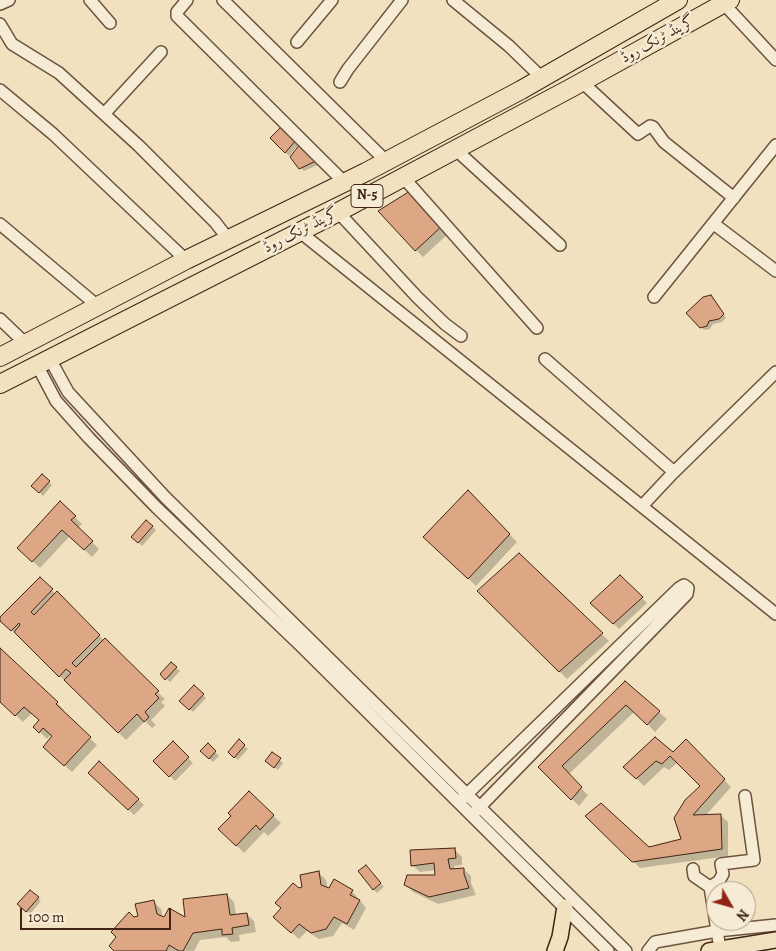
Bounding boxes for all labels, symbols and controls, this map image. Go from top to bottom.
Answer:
street label: گرینڈ ٹرنک روڈ [618,12,698,68]
road number: N-5 [351,185,383,208]
street label: گرینڈ ٹرنک روڈ [261,204,341,258]
north arrow [706,881,756,931]
scale bar [22,898,174,930]
text: N [732,905,753,925]
text: 100 m [28,907,65,927]

